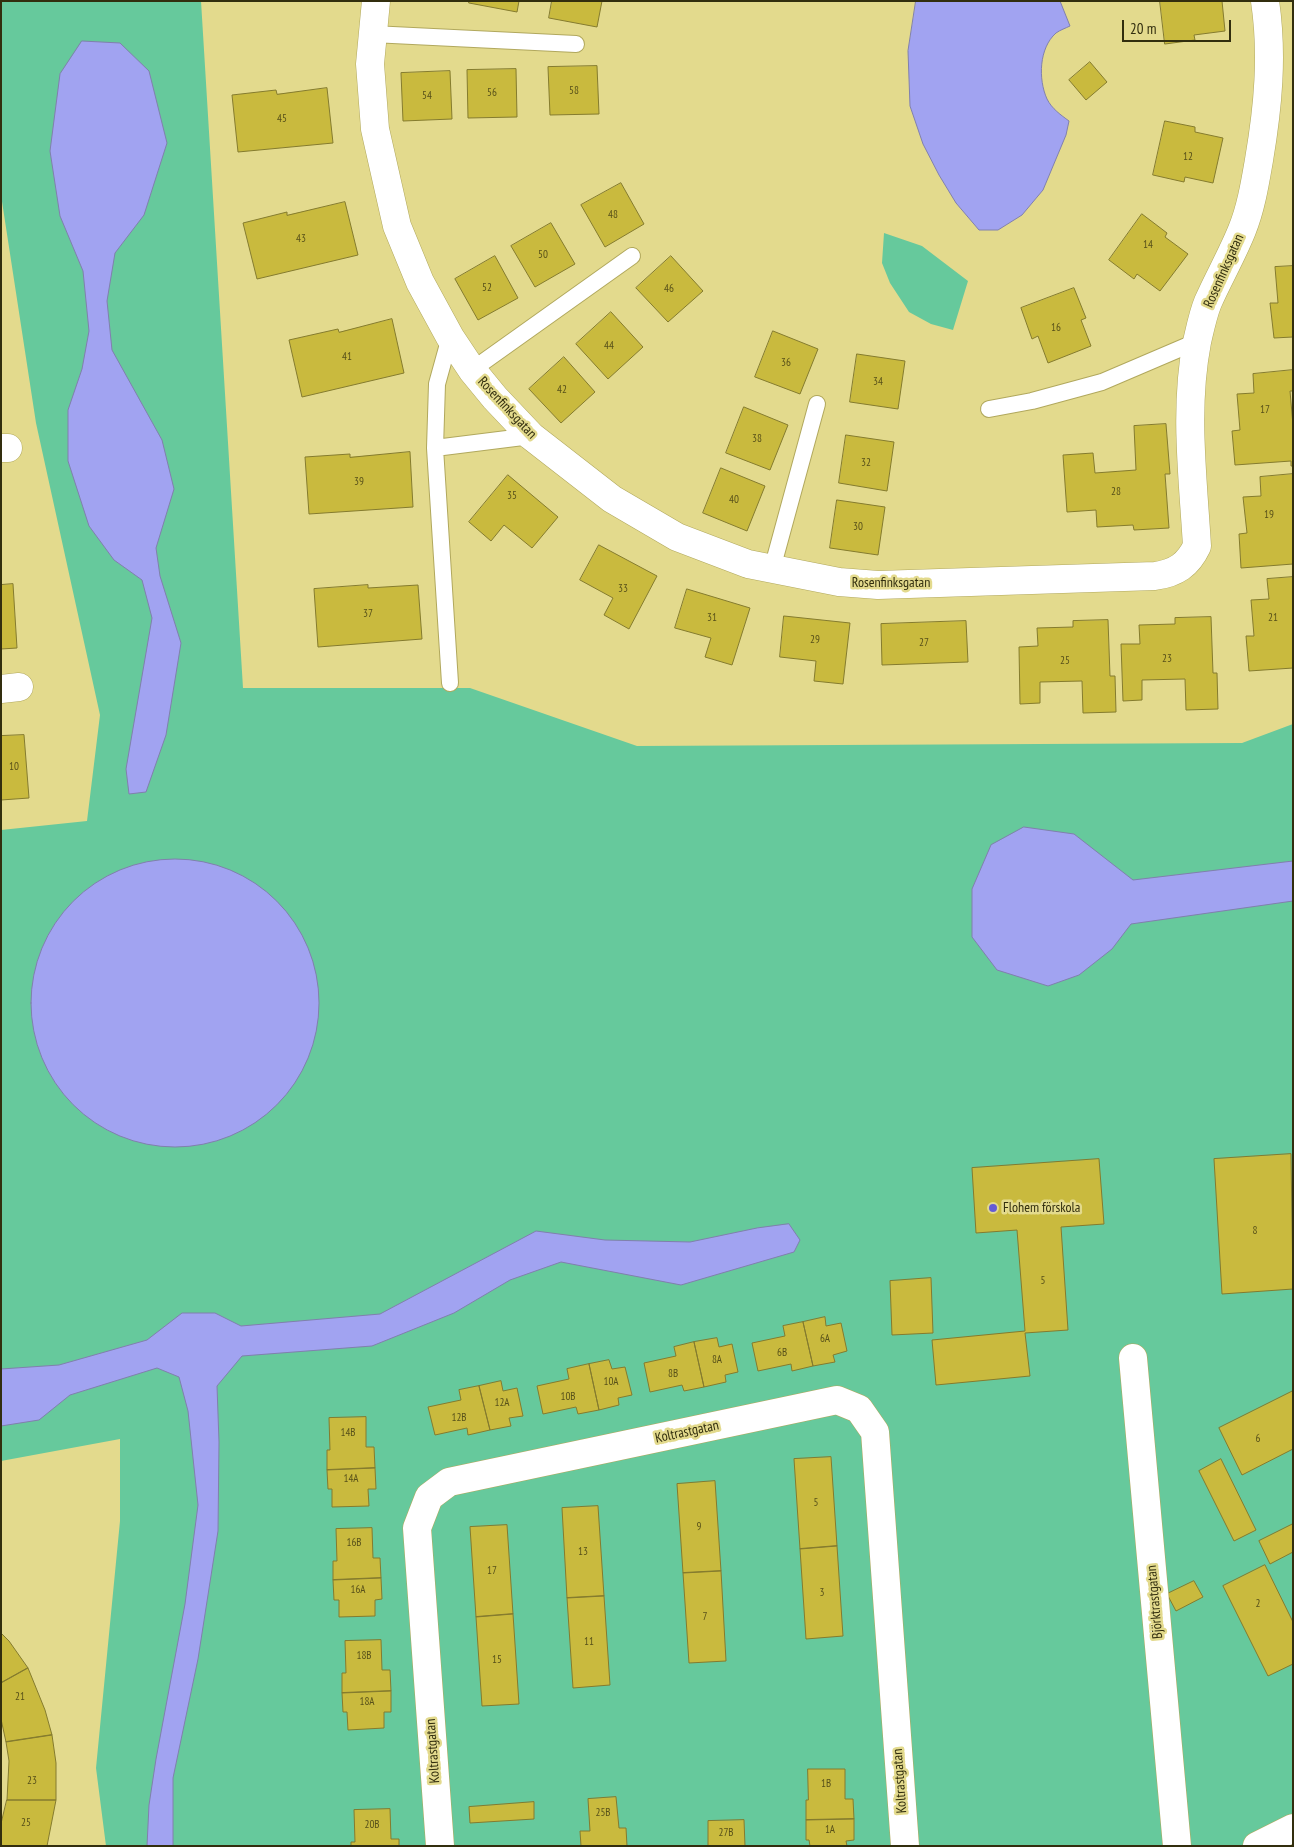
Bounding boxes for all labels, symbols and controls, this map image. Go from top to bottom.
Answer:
scale bar [1124,10,1233,42]
text: 20 m [1130,19,1156,38]
house number: 58 [569,84,579,98]
house number: 56 [487,86,497,100]
house number: 54 [422,89,432,103]
house number: 45 [277,112,287,126]
house number: 12 [1183,150,1193,164]
house number: 48 [608,208,618,222]
house number: 43 [296,232,306,246]
street label: Rosenfinksgatan [1200,232,1248,310]
house number: 14 [1143,238,1153,252]
house number: 50 [538,248,548,262]
house number: 52 [482,281,492,295]
house number: 46 [664,282,674,296]
house number: 16 [1051,321,1061,335]
house number: 44 [604,339,614,353]
house number: 41 [342,350,352,364]
house number: 36 [781,356,791,370]
street label: Rosenfinksgatan [474,374,540,442]
house number: 34 [873,375,883,389]
house number: 42 [557,383,567,397]
house number: 17 [1260,403,1270,417]
house number: 38 [752,432,762,446]
house number: 32 [861,456,871,470]
house number: 39 [354,475,364,489]
house number: 28 [1111,485,1121,499]
house number: 35 [507,489,517,503]
house number: 40 [729,493,739,507]
house number: 19 [1264,508,1274,522]
house number: 30 [853,520,863,534]
street label: Rosenfinksgatan [852,575,930,591]
house number: 33 [618,582,628,596]
house number: 37 [363,607,373,621]
house number: 31 [707,611,717,625]
house number: 21 [1268,611,1278,625]
house number: 29 [810,633,820,647]
house number: 27 [919,636,929,650]
house number: 23 [1162,652,1172,666]
house number: 25 [1060,654,1070,668]
house number: 10 [9,760,19,774]
place label: Flohem förskola [1003,1200,1080,1216]
marker: Flohem förskola [987,1202,999,1214]
house number: 8 [1253,1224,1257,1238]
house number: 5 [1041,1274,1045,1288]
house number: 6A [820,1332,830,1346]
house number: 6B [777,1346,787,1360]
house number: 8A [712,1353,722,1367]
house number: 8B [668,1367,678,1381]
house number: 10A [603,1375,619,1389]
house number: 10B [560,1390,576,1404]
house number: 12A [494,1396,510,1410]
house number: 12B [451,1411,467,1425]
street label: Koltrastgatan [654,1417,720,1447]
house number: 14B [340,1426,356,1440]
house number: 6 [1256,1432,1260,1446]
house number: 14A [343,1472,359,1486]
house number: 5 [814,1496,818,1510]
house number: 9 [697,1520,701,1534]
house number: 16B [346,1536,362,1550]
house number: 13 [578,1545,588,1559]
house number: 17 [487,1564,497,1578]
street label: Björktrastgatan [1143,1564,1167,1640]
house number: 16A [350,1583,366,1597]
house number: 3 [820,1586,824,1600]
house number: 2 [1256,1597,1260,1611]
house number: 7 [703,1610,707,1624]
house number: 11 [584,1635,594,1649]
house number: 18B [356,1649,372,1663]
house number: 15 [492,1653,502,1667]
house number: 21 [15,1690,25,1704]
house number: 18A [359,1695,375,1709]
street label: Koltrastgatan [422,1718,444,1784]
street label: Koltrastgatan [889,1748,911,1814]
house number: 23 [27,1774,37,1788]
house number: 1B [821,1777,831,1791]
house number: 25B [595,1806,611,1820]
house number: 25 [21,1816,31,1830]
house number: 20B [364,1818,380,1832]
house number: 1A [825,1823,835,1837]
house number: 27B [718,1826,734,1840]

